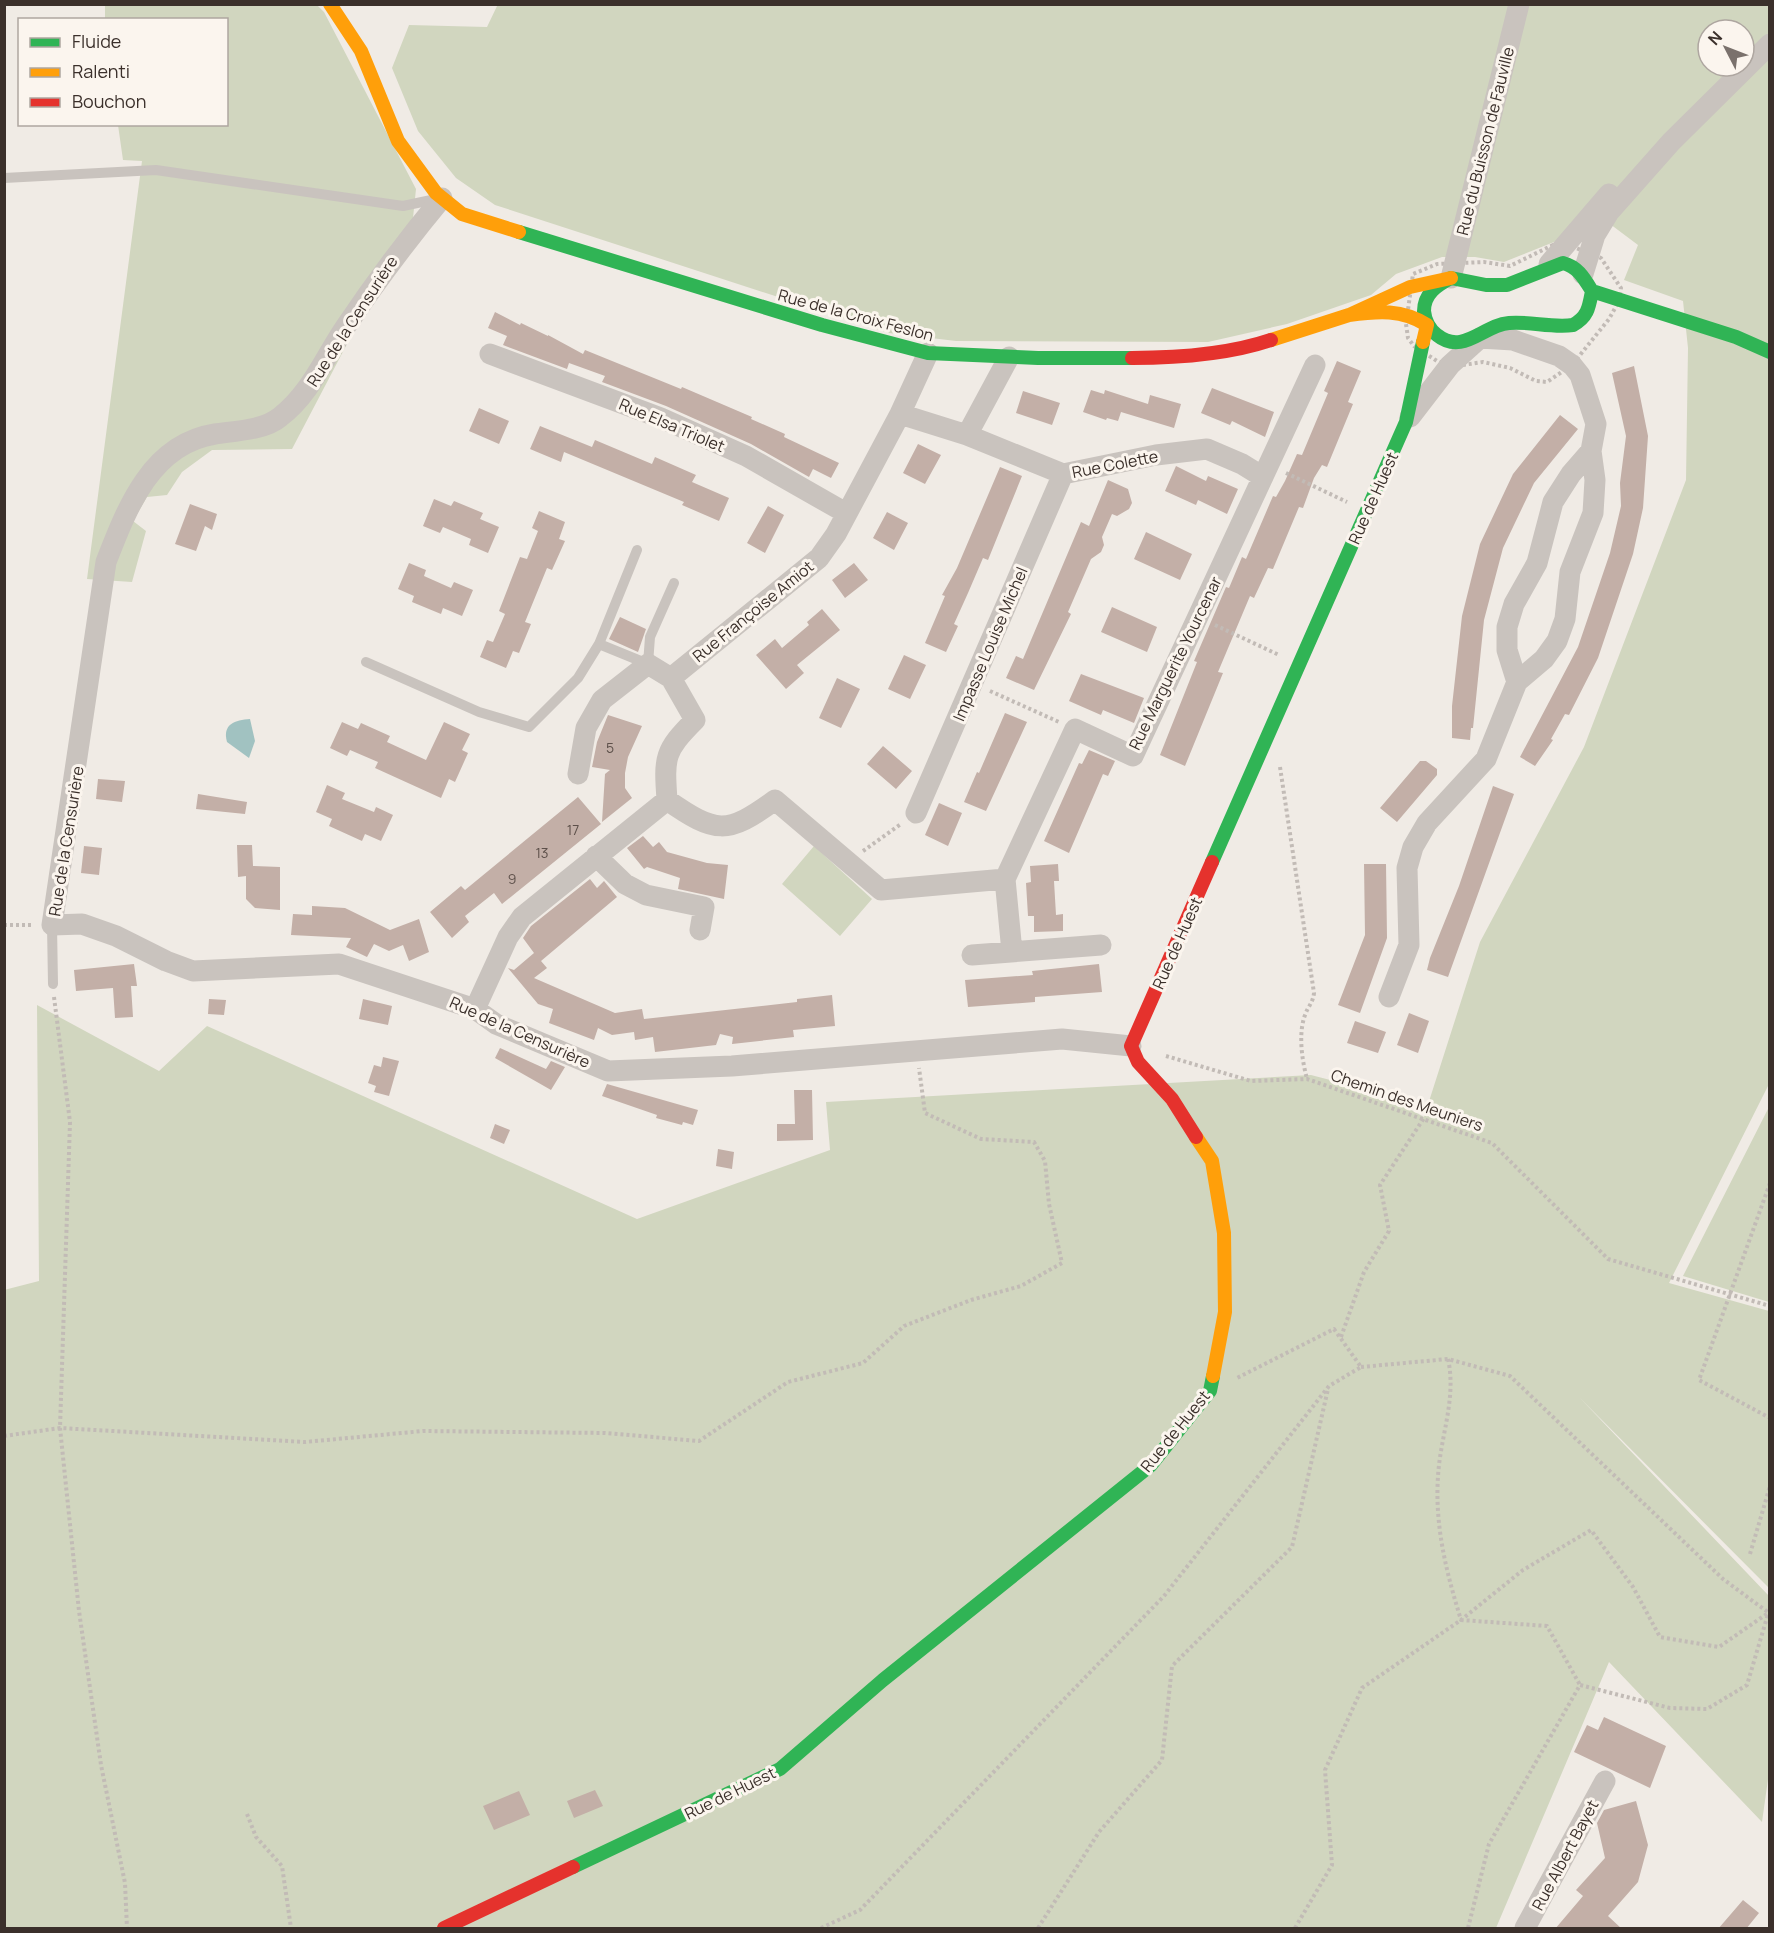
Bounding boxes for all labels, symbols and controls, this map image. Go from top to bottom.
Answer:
legend [18,18,228,126]
north arrow [1696,18,1756,78]
text: N [1703,26,1727,50]
text: Fluide [72,29,121,53]
street label: Rue du Buisson de Fauville [1451,45,1519,237]
text: Ralenti [72,59,130,83]
text: Bouchon [72,89,146,113]
street label: Rue de la Censurière [301,251,403,391]
street label: Rue de la Croix Feslon [776,284,936,346]
street label: Rue Elsa Triolet [616,393,728,457]
street label: Rue Colette [1070,445,1160,483]
street label: Rue de Huest [1343,448,1403,548]
street label: Rue Françoise Amiot [688,555,818,667]
street label: Impasse Louise Michel [948,564,1032,724]
street label: Rue Marguerite Yourcenar [1123,572,1227,753]
house number: 5 [606,738,614,757]
street label: Rue de la Censurière [43,764,89,918]
house number: 17 [567,820,579,839]
house number: 13 [535,843,549,862]
house number: 9 [508,869,516,888]
street label: Rue de Huest [1147,893,1207,993]
street label: Rue de la Censurière [446,991,594,1073]
street label: Chemin des Meuniers [1328,1064,1486,1136]
street label: Rue de Huest [1135,1386,1215,1476]
street label: Rue de Huest [681,1761,779,1825]
street label: Rue Albert Bayet [1527,1796,1603,1914]

